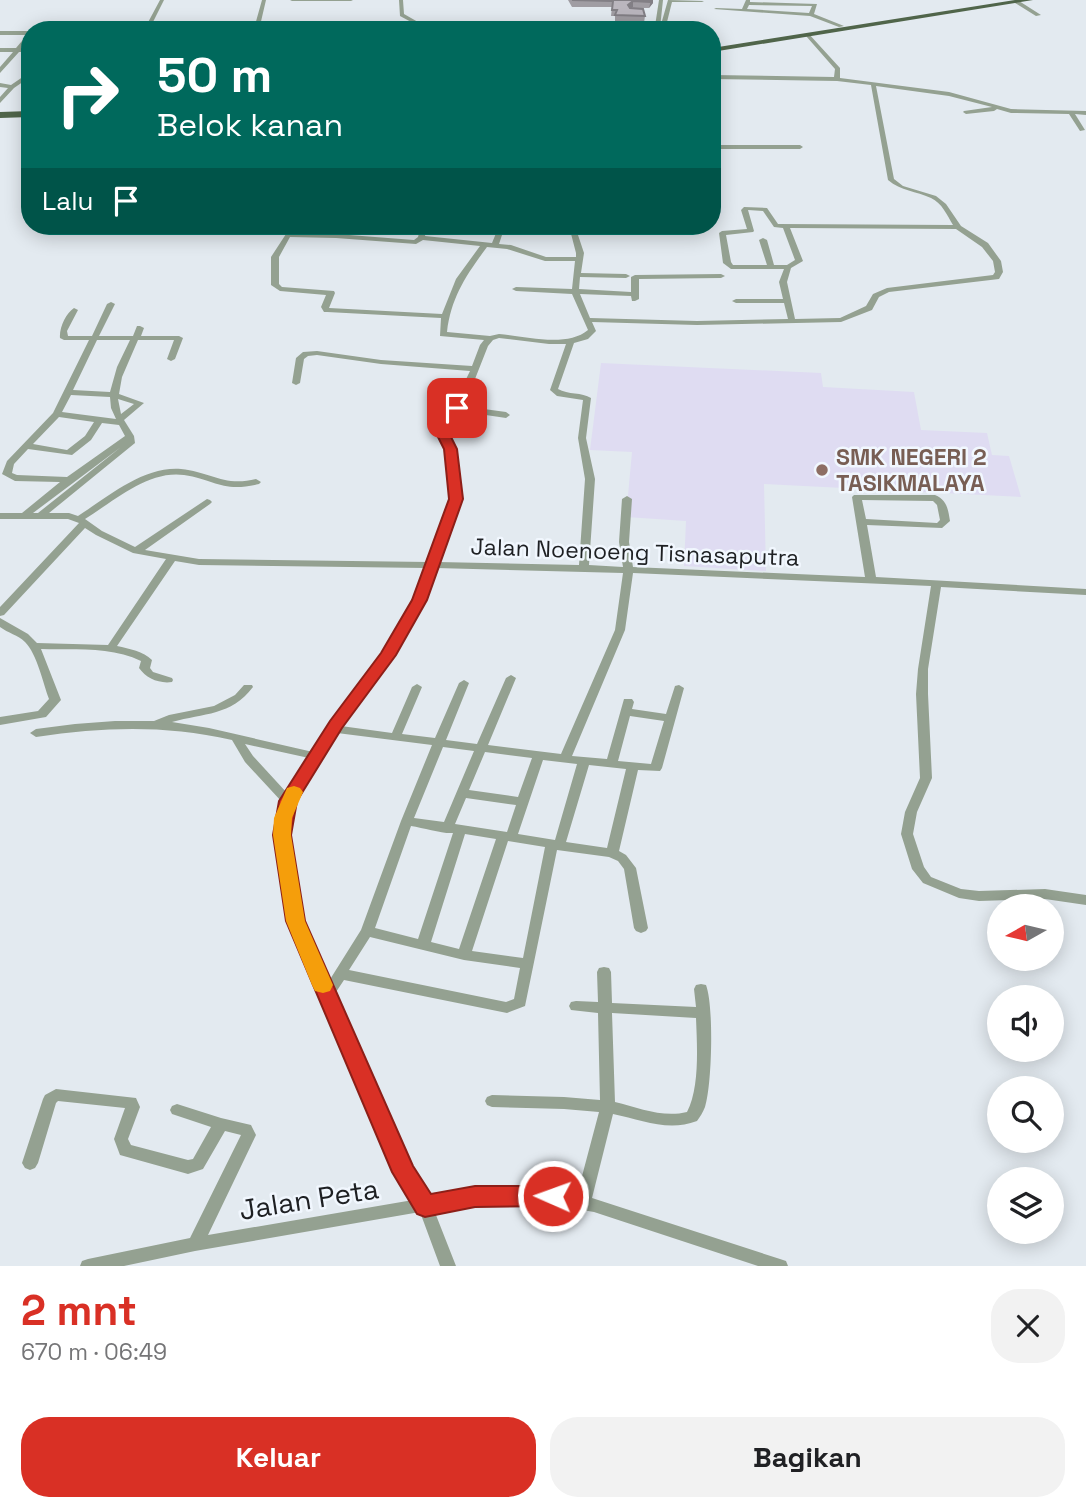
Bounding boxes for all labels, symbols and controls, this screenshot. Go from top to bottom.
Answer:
text: 50 m [157,44,272,106]
icon: right [42,49,133,140]
text: Belok kanan [157,105,343,145]
icon: arrive [107,182,145,220]
text: Lalu [42,184,93,218]
pin [427,378,487,438]
icon: arrive [438,389,476,427]
place label: SMK NEGERI 2 TASIKMALAYA [836,442,987,498]
marker: SMK NEGERI 2 TASIKMALAYA [814,462,830,478]
street label: Jalan Noenoeng Tisnasaputra [470,531,800,573]
north arrow [987,894,1064,971]
map controls [987,894,1064,1244]
button: sound [987,985,1064,1062]
button: search [987,1076,1064,1153]
position arrow [516,1159,590,1233]
button: layers [987,1167,1064,1244]
street label: Jalan Peta [237,1170,381,1228]
text: 2 mnt [21,1284,137,1337]
button: close [991,1289,1065,1363]
text: 670 m · 06:49 [21,1337,167,1367]
button: Keluar [21,1417,536,1497]
button: Bagikan [550,1417,1065,1497]

